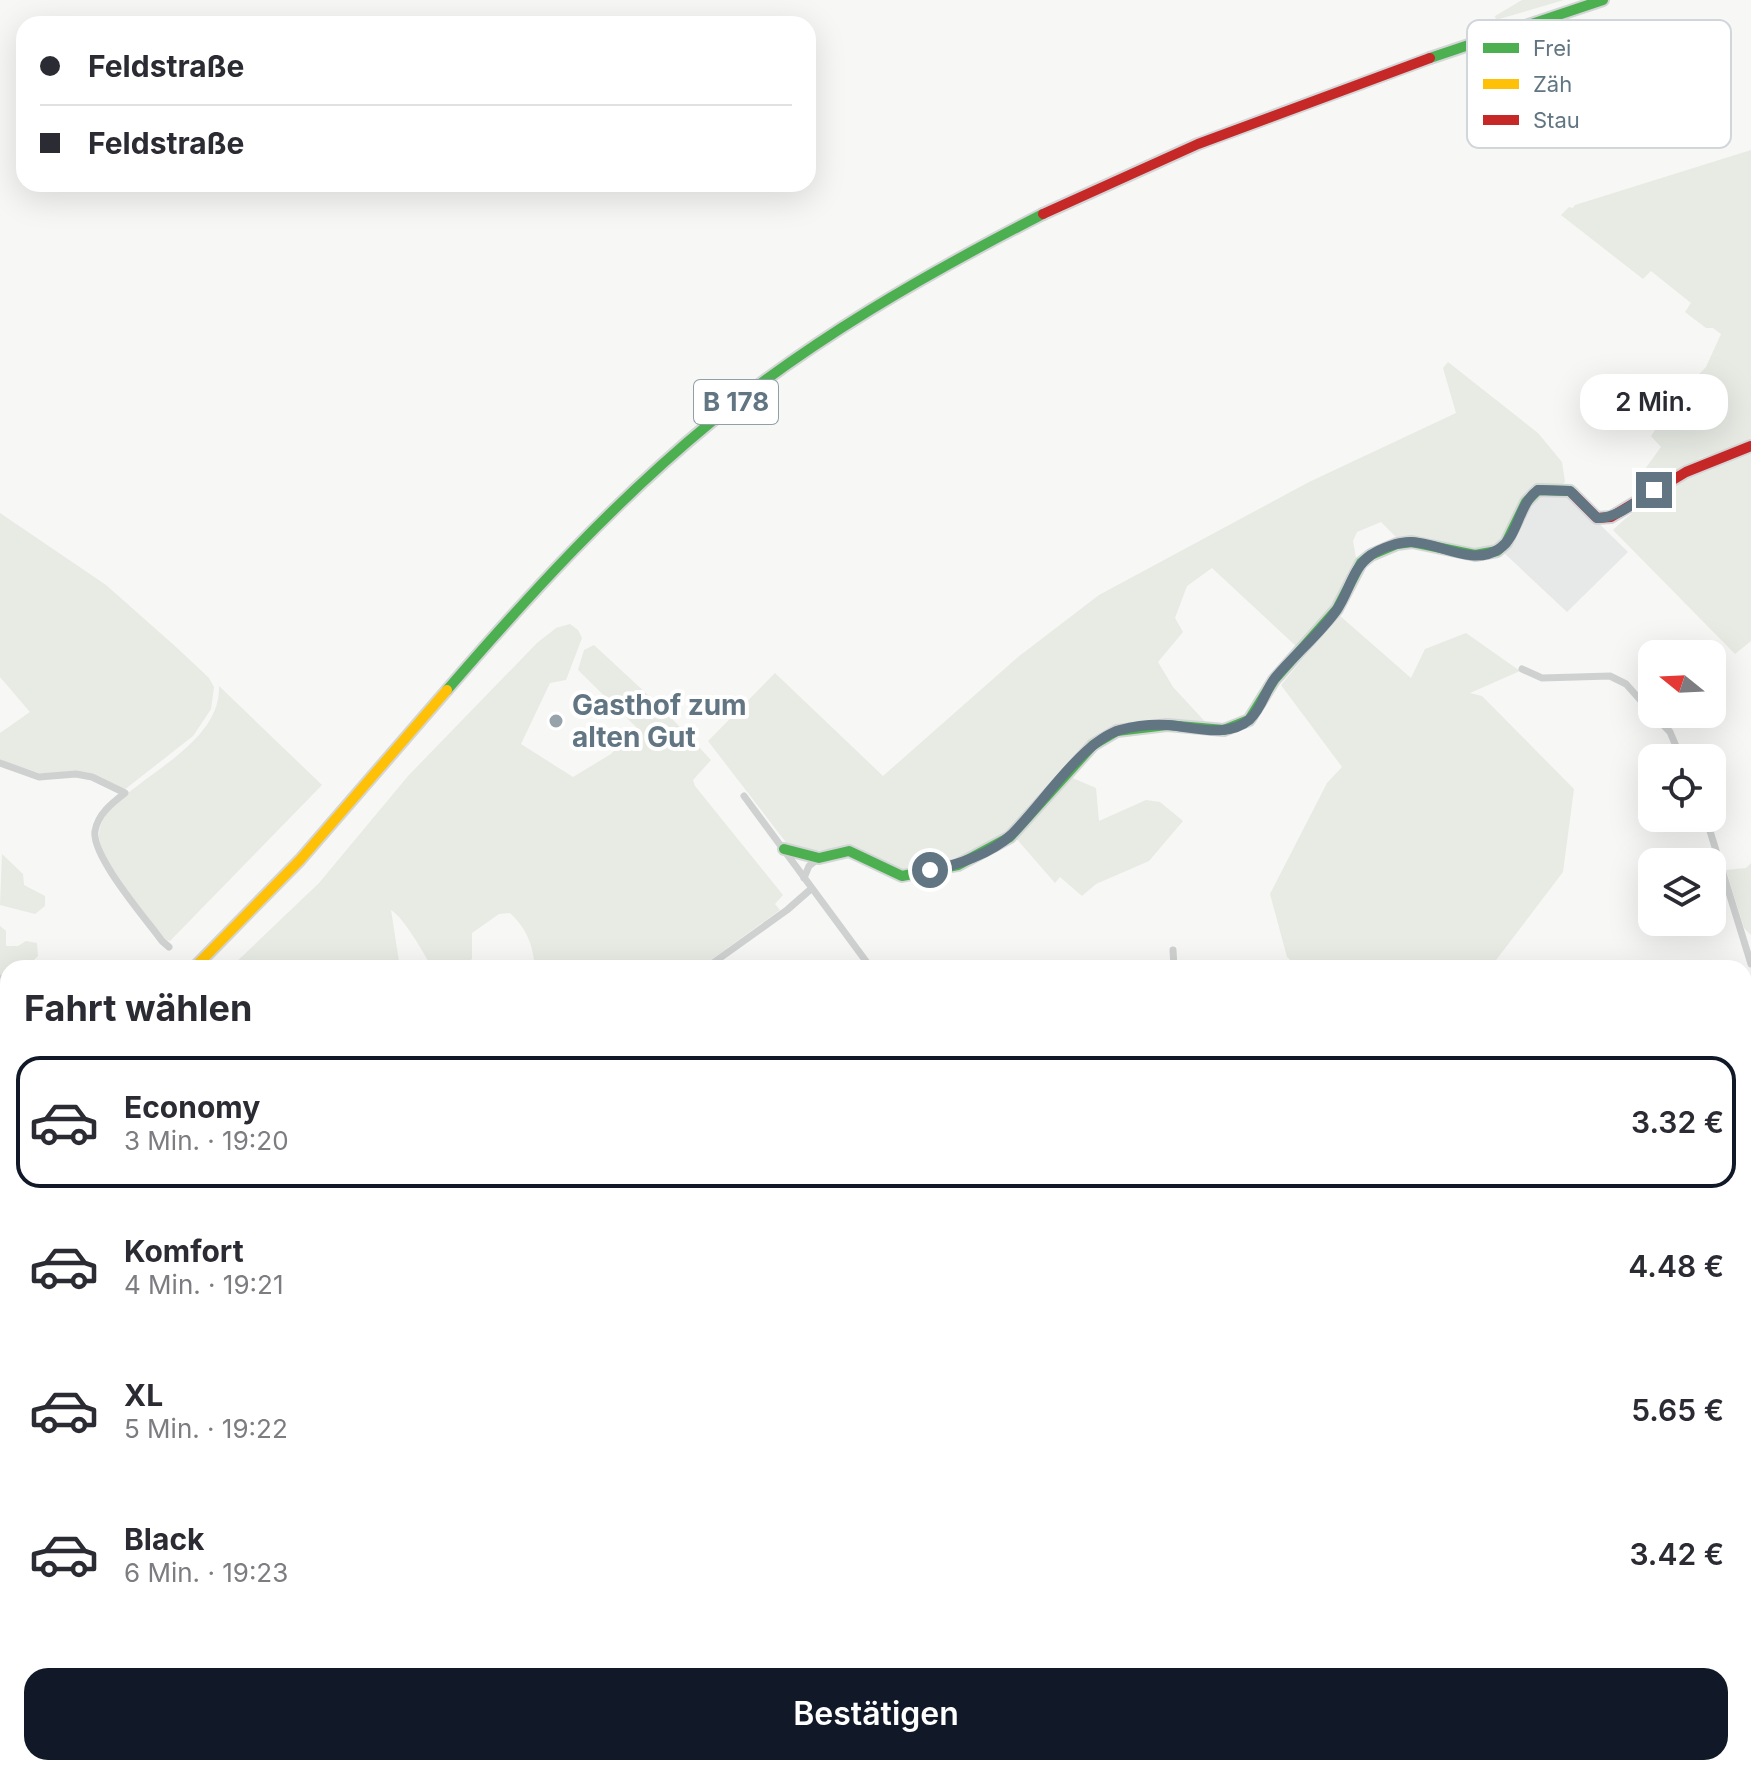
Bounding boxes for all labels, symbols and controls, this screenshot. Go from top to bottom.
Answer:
legend [1467,20,1731,148]
text: Frei [1533,35,1571,61]
text: Feldstraße [88,48,244,84]
text: Zäh [1533,71,1572,97]
text: Stau [1533,107,1580,133]
text: Feldstraße [88,125,244,161]
callout: 2 Min. [1580,374,1728,430]
road number: B 178 [694,380,778,424]
text: 2 Min. [1615,386,1693,417]
route end [1636,472,1672,508]
north arrow [1638,640,1726,728]
map controls [1638,640,1726,936]
place label: Gasthof zum alten Gut [572,688,747,754]
marker: Gasthof zum alten Gut [547,712,565,730]
button: locate [1638,744,1726,832]
button: layers [1638,848,1726,936]
route start [912,852,948,888]
text: Fahrt wählen [24,986,252,1030]
icon: car [28,1086,100,1158]
text: Economy [124,1089,260,1125]
text: 3.32 € [1631,1104,1724,1140]
text: 3 Min. · 19:20 [124,1125,289,1156]
icon: car [28,1230,100,1302]
text: Komfort [124,1233,244,1269]
text: 4.48 € [1628,1248,1724,1284]
text: 4 Min. · 19:21 [124,1269,283,1300]
icon: car [28,1374,100,1446]
text: XL [124,1377,163,1413]
text: 5.65 € [1631,1392,1724,1428]
text: 5 Min. · 19:22 [124,1413,288,1444]
icon: car [28,1518,100,1590]
text: Black [124,1521,204,1557]
text: 3.42 € [1629,1536,1724,1572]
text: 6 Min. · 19:23 [124,1557,288,1588]
button: Bestätigen [24,1668,1728,1760]

